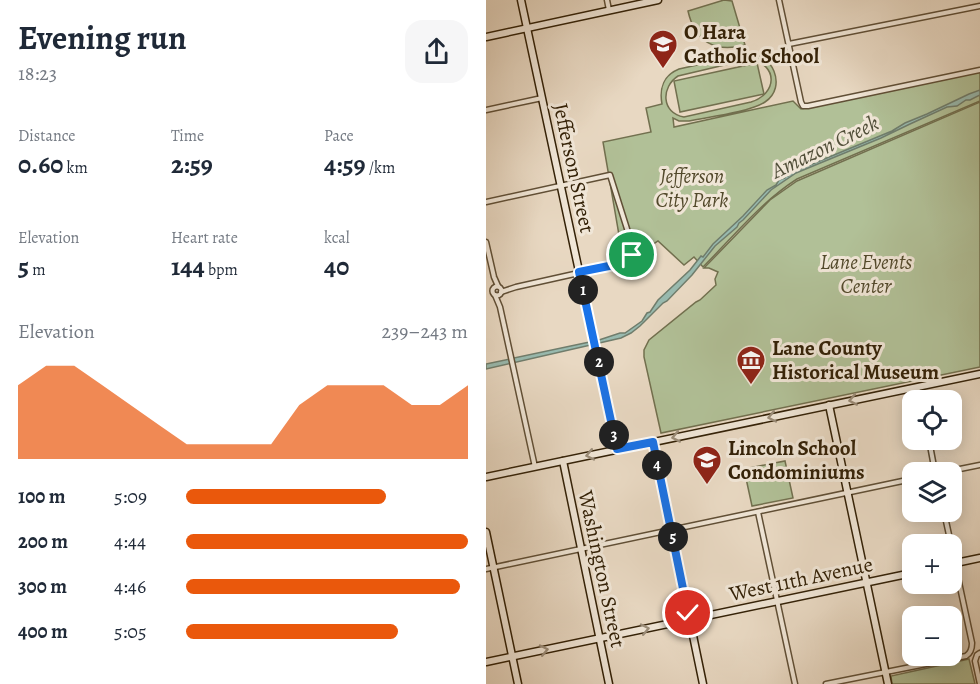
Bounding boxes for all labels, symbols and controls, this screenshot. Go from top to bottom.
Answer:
text: Evening run [18,15,187,60]
place label: O Hara Catholic School [684,18,820,70]
button: share [405,20,468,83]
school or university icon: O Hara Catholic School [647,28,679,70]
text: 18:23 [18,60,57,87]
street label: Jefferson Street [547,101,601,236]
water label: Amazon Creek [765,108,884,186]
text: Distance [18,125,75,147]
text: Time [171,125,204,147]
text: Pace [324,125,354,147]
text: 0.60 [18,147,63,182]
text: 2:59 [171,147,213,182]
text: 4:59 [324,147,366,182]
text: km [63,157,88,179]
text: /km [366,157,395,179]
park label: Jefferson City Park [656,162,728,214]
text: Elevation [18,227,79,249]
text: Heart rate [171,227,238,249]
text: kcal [324,227,350,249]
pin [606,229,657,280]
icon: arrive [615,238,648,271]
park label: Lane Events Center [820,248,912,300]
text: 5 [18,249,29,284]
text: 144 [171,249,205,284]
text: 40 [324,249,349,284]
text: m [29,259,46,281]
text: bpm [205,259,238,281]
pin: 1 [568,275,598,305]
text: 1 [580,279,586,301]
text: Elevation [18,318,95,345]
text: 239–243 m [381,318,468,345]
place label: Lane County Historical Museum [772,334,940,386]
museum icon: Lane County Historical Museum [735,344,767,386]
pin: 2 [584,347,614,377]
text: 2 [595,351,603,373]
map controls [902,390,962,666]
button: locate [902,390,962,450]
one-way arrow [849,393,859,406]
one-way arrow [767,410,777,423]
pin: 3 [599,420,629,450]
text: 3 [611,424,617,446]
one-way arrow [671,430,681,443]
place label: Lincoln School Condominiums [728,434,865,486]
school or university icon: Lincoln School Condominiums [691,444,723,486]
one-way arrow [585,448,595,461]
pin: 4 [642,450,672,480]
text: 4 [653,454,661,476]
button: layers [902,462,962,522]
text: 100 m [18,483,66,510]
text: 5:09 [114,483,147,510]
street label: Washington Street [571,487,632,650]
pin: 5 [658,522,688,552]
text: 5 [670,526,676,548]
text: 200 m [18,528,68,555]
text: 4:44 [114,528,146,555]
button: + [902,534,962,594]
street label: West 11th Avenue [726,550,875,608]
text: 300 m [18,573,67,600]
text: 4:46 [114,573,146,600]
pin [662,587,713,638]
icon: check [671,596,704,629]
button: − [902,606,962,666]
text: 400 m [18,618,68,645]
text: 5:05 [114,618,147,645]
one-way arrow [640,623,650,636]
one-way arrow [539,644,549,657]

